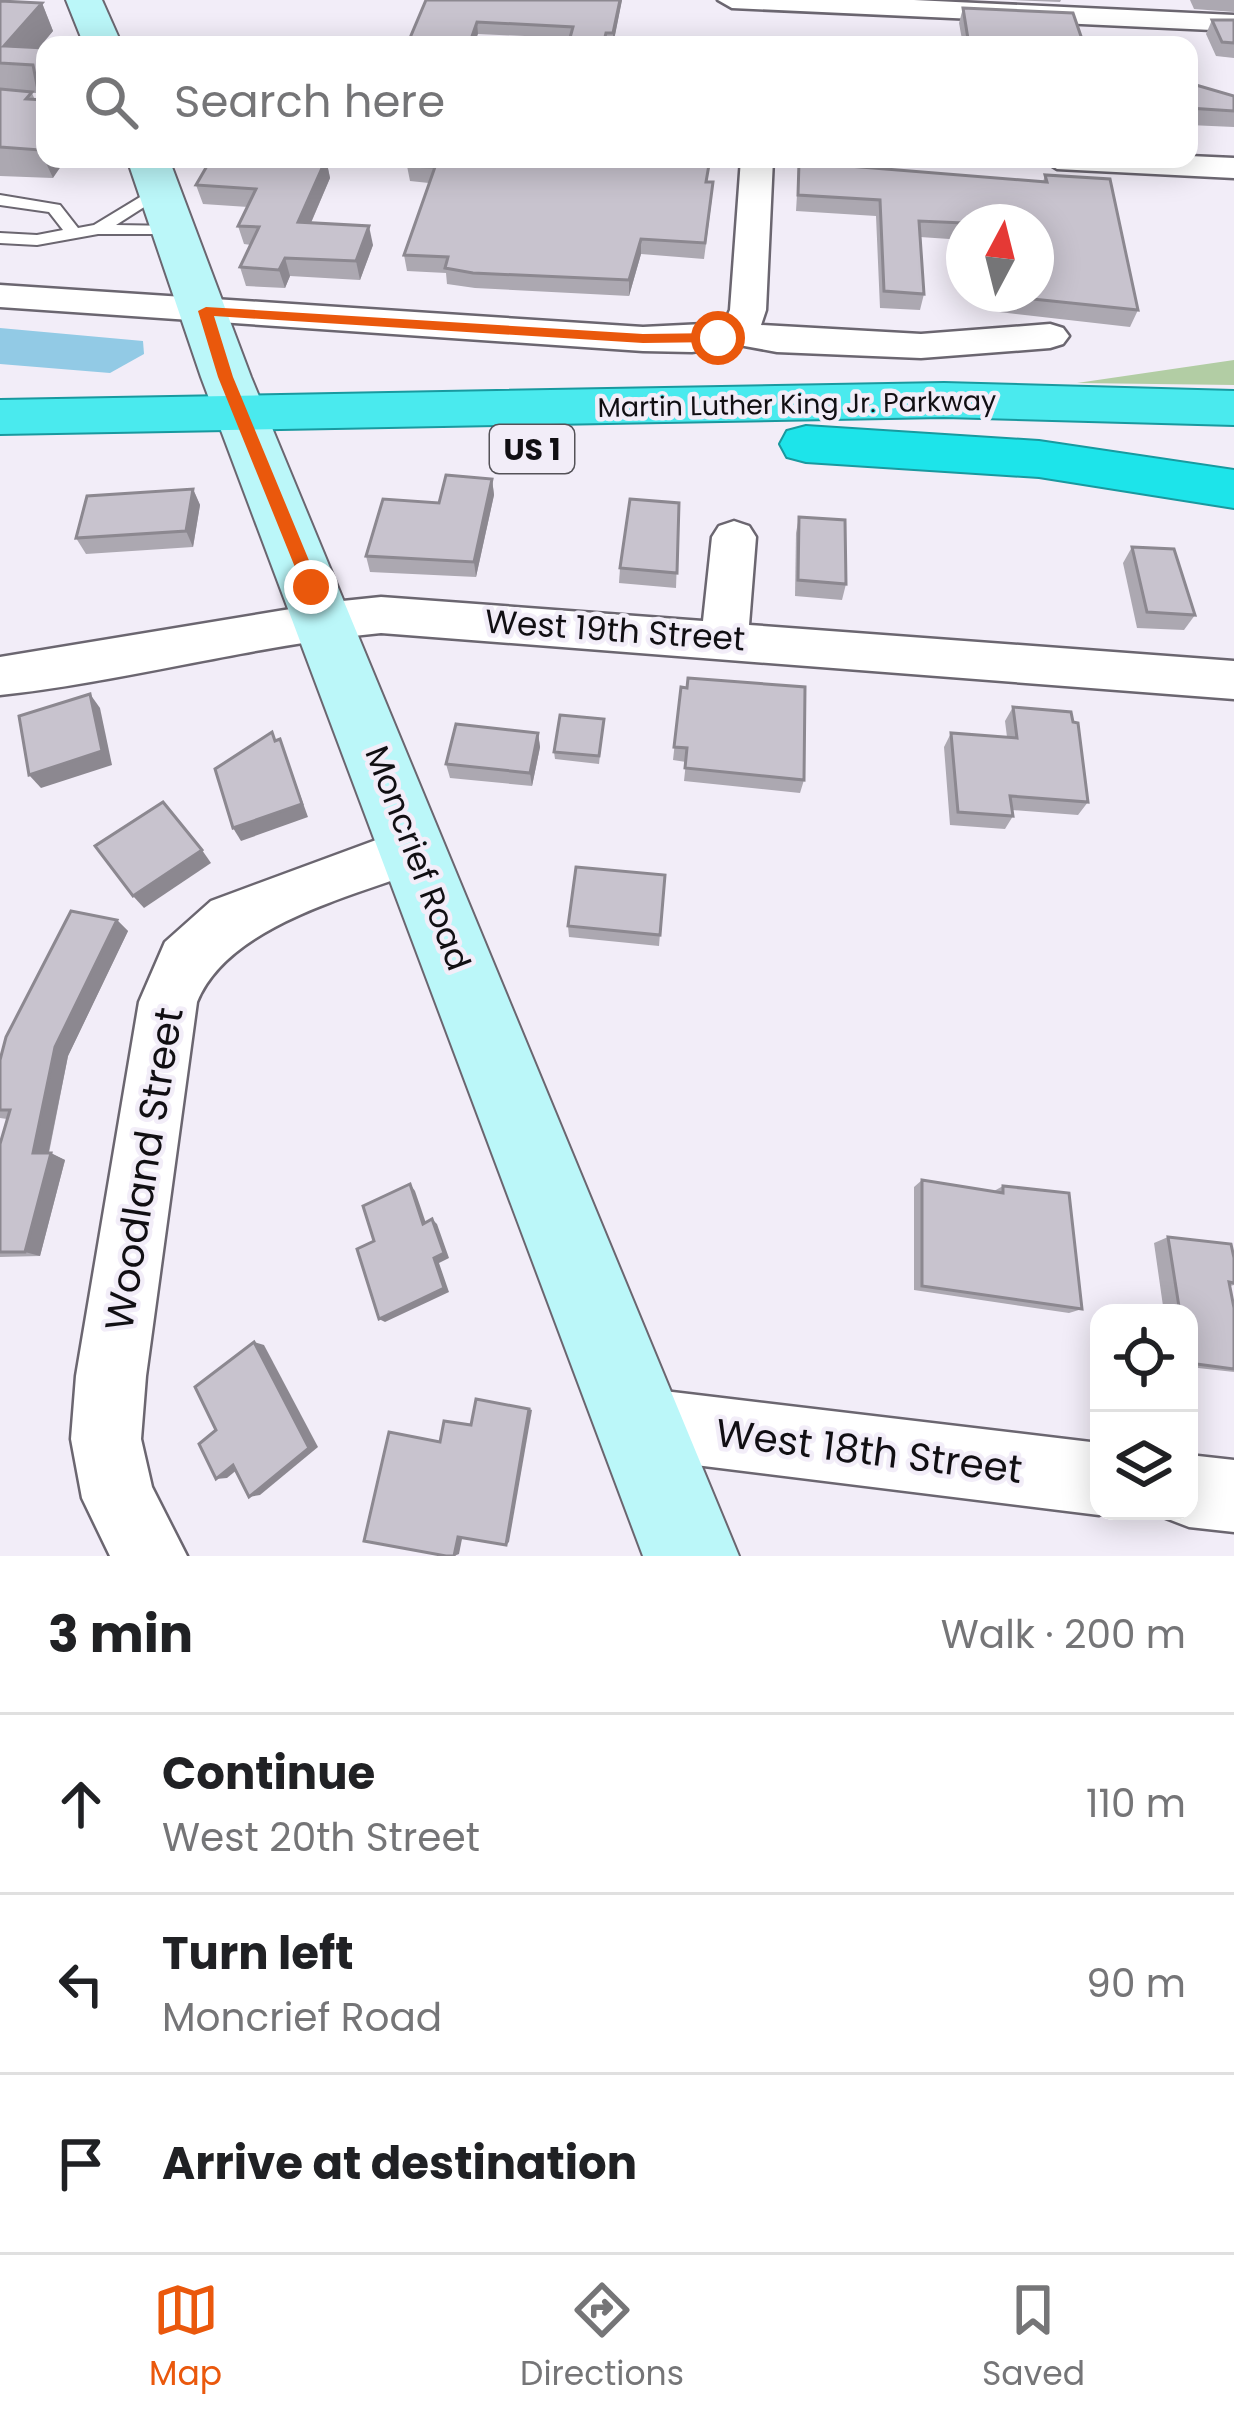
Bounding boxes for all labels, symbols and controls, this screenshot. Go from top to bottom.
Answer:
search box [36,36,1198,168]
icon: search [78,69,144,135]
text: Search here [174,70,445,133]
north arrow [946,204,1054,312]
route start [691,311,745,365]
street label: Martin Luther King Jr. Parkway [597,382,997,426]
road number: US 1 [490,425,574,473]
route end [284,560,338,614]
street label: West 19th Street [483,597,747,663]
street label: Moncrief Road [354,739,482,977]
street label: Woodland Street [91,1004,197,1334]
map controls [1090,1304,1198,1520]
button: locate [1090,1304,1198,1412]
street label: West 18th Street [713,1405,1025,1497]
button: layers [1090,1412,1198,1520]
text: 3 min [48,1598,193,1670]
text: Walk · 200 m [941,1607,1186,1662]
text: Continue [162,1742,375,1805]
icon: ahead [48,1771,114,1837]
text: 110 m [1086,1776,1186,1831]
text: West 20th Street [162,1810,480,1865]
text: Turn left [162,1922,354,1985]
icon: left [48,1951,114,2017]
text: 90 m [1086,1956,1186,2011]
text: Moncrief Road [162,1990,442,2045]
icon: arrive [48,2131,114,2197]
text: Arrive at destination [162,2132,637,2195]
tab: Map [149,2277,222,2399]
tab: Directions [520,2277,684,2399]
tab: Saved [982,2277,1085,2399]

